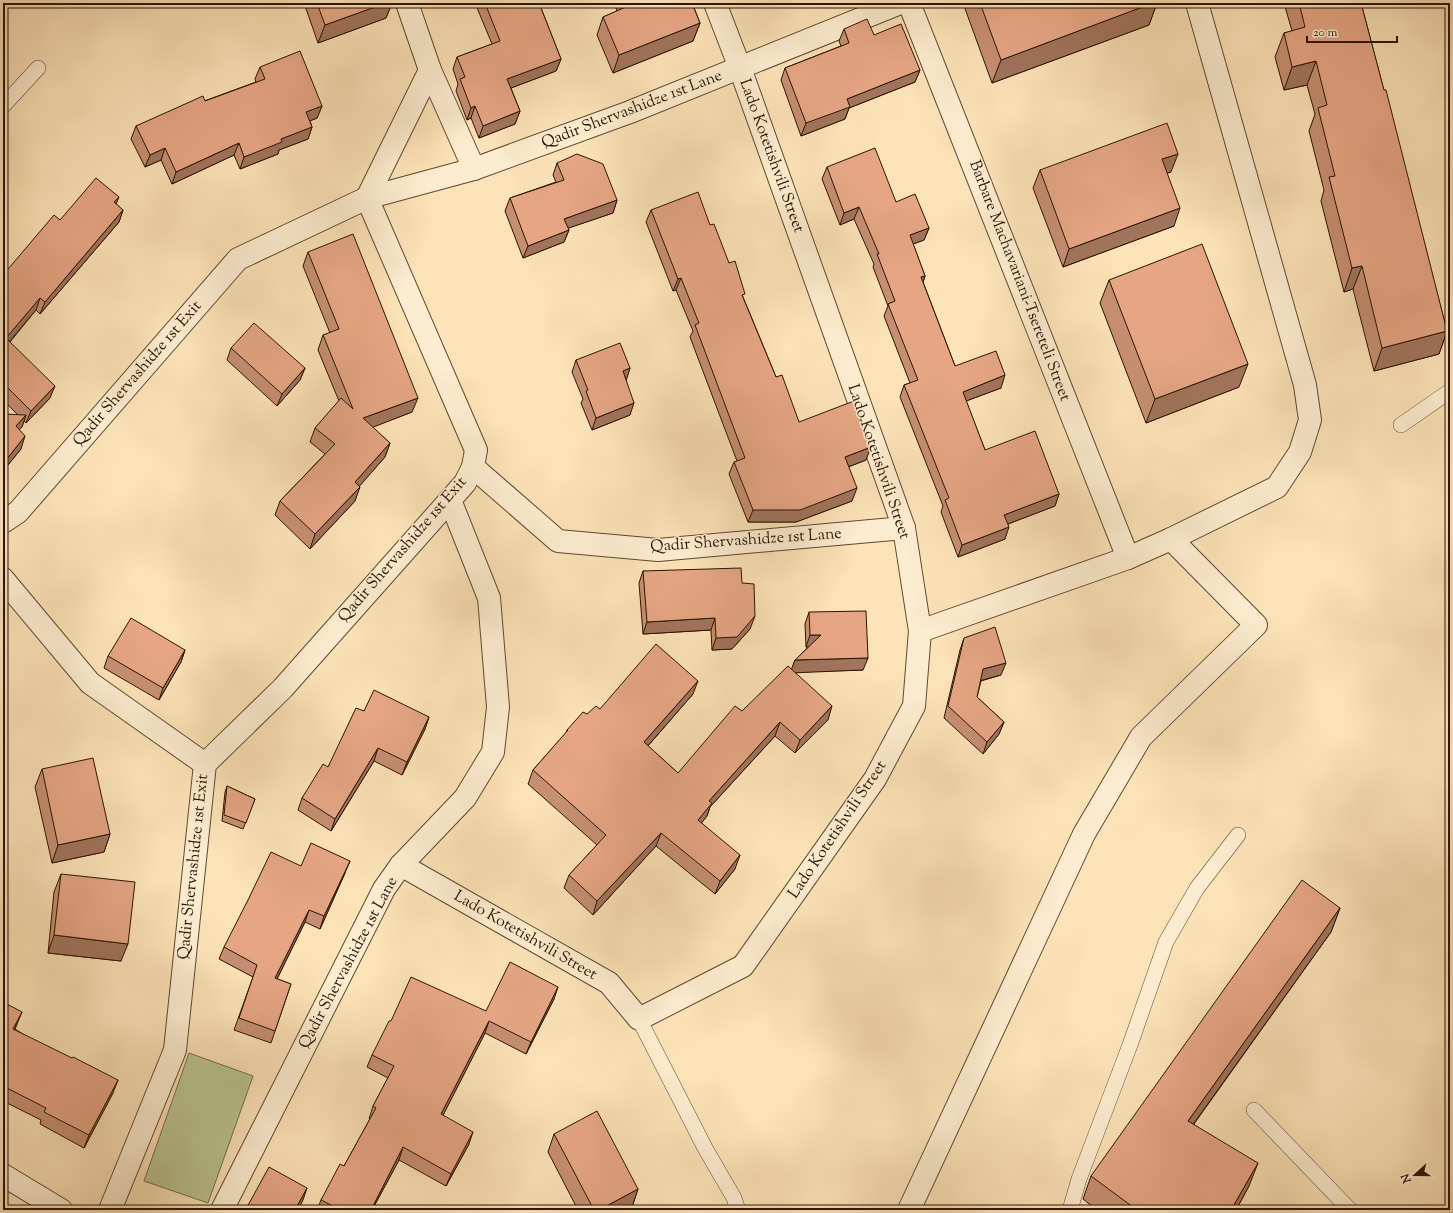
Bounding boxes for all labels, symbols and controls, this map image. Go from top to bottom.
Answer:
scale bar [1307,18,1397,44]
text: 20 m [1313,24,1338,42]
street label: Qadir Shervashidze 1st Lane [538,65,726,155]
street label: Lado Kotetishvili Street [732,76,810,237]
street label: Barbare Machavariani-Tsereteli Street [962,157,1076,405]
street label: Qadir Shervashidze 1st Exit [68,296,208,452]
street label: Lado Kotetishvili Street [841,381,915,543]
street label: Qadir Shervashidze 1st Exit [333,472,473,628]
street label: Qadir Shervashidze 1st Lane [649,523,843,559]
street label: Lado Kotetishvili Street [783,756,893,904]
street label: Qadir Shervashidze 1st Exit [173,773,215,961]
street label: Qadir Shervashidze 1st Lane [294,873,404,1053]
street label: Lado Kotetishvili Street [449,885,602,987]
north arrow [1395,1155,1435,1195]
text: N [1397,1171,1416,1186]

